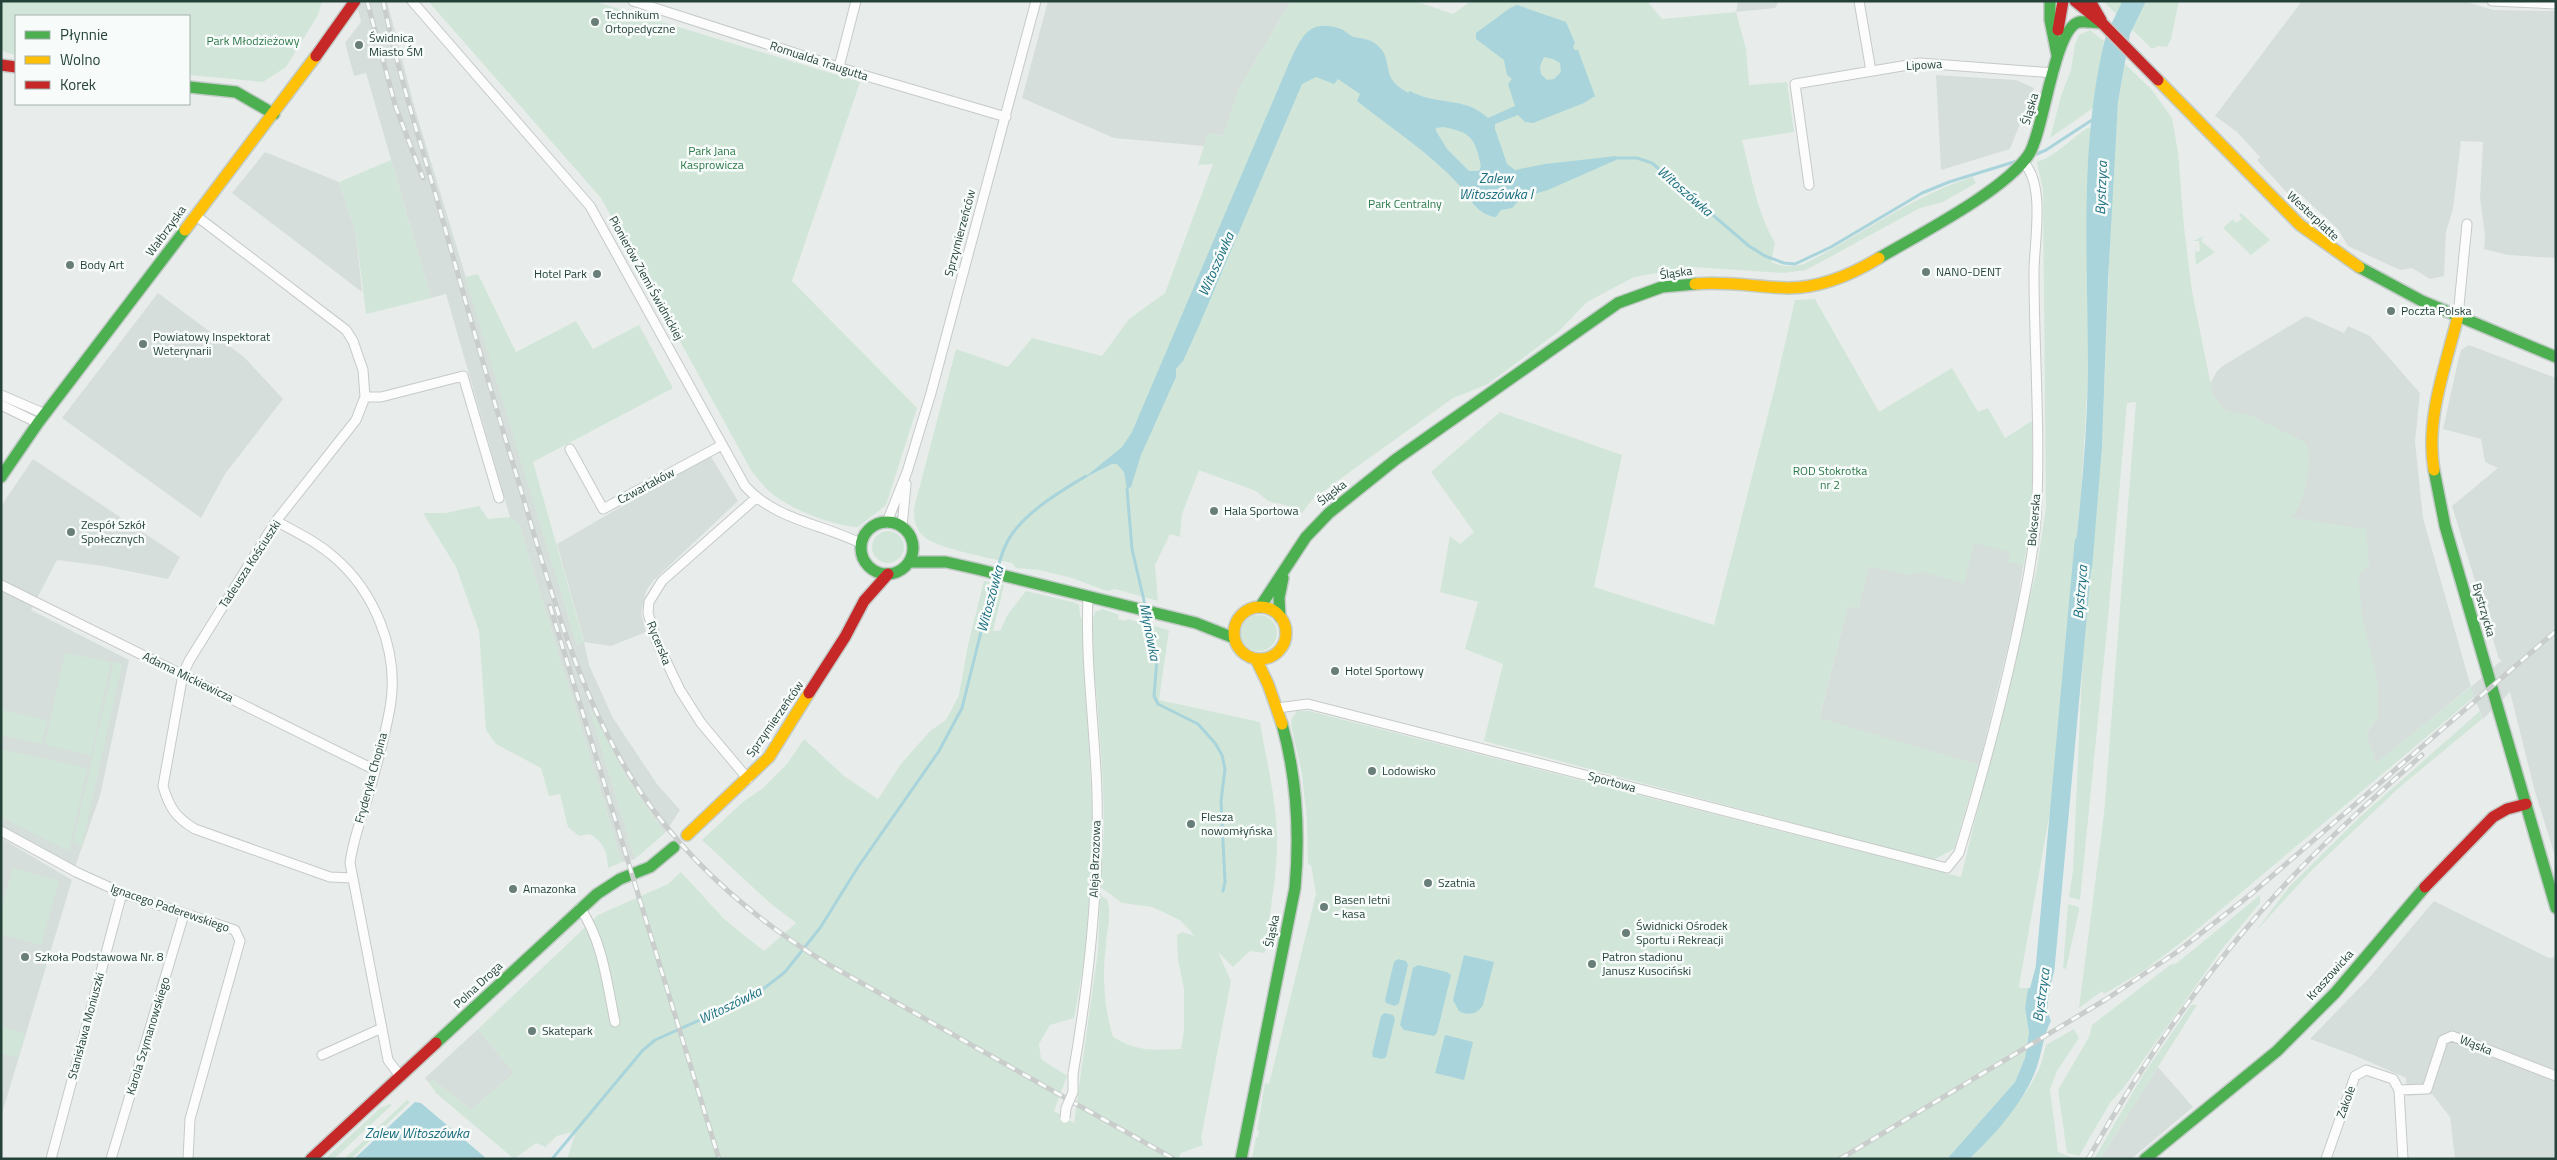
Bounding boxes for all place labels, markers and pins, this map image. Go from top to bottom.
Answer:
place label: Technikum Ortopedyczne [605,5,675,38]
marker: Technikum Ortopedyczne [589,16,601,28]
place label: Świdnica Miasto ŚM [369,28,423,61]
marker: Świdnica Miasto ŚM [353,39,365,51]
place label: Body Art [80,255,125,274]
marker: Body Art [64,259,76,271]
place label: NANO-DENT [1936,262,2002,281]
place label: Hotel Park [534,264,587,283]
marker: NANO-DENT [1920,266,1932,278]
marker: Hotel Park [591,268,603,280]
place label: Poczta Polska [2401,301,2471,320]
marker: Poczta Polska [2385,305,2397,317]
place label: Powiatowy Inspektorat Weterynarii [153,327,271,360]
marker: Powiatowy Inspektorat Weterynarii [137,338,149,350]
place label: Hala Sportowa [1224,501,1298,520]
marker: Hala Sportowa [1208,505,1220,517]
place label: Zespół Szkół Społecznych [81,515,146,548]
marker: Zespół Szkół Społecznych [65,526,77,538]
place label: Hotel Sportowy [1345,661,1424,680]
marker: Hotel Sportowy [1329,665,1341,677]
place label: Lodowisko [1382,761,1436,780]
marker: Lodowisko [1366,765,1378,777]
place label: Flesza nowomłyńska [1201,807,1272,840]
marker: Flesza nowomłyńska [1185,818,1197,830]
place label: Szatnia [1438,873,1475,892]
marker: Szatnia [1422,877,1434,889]
place label: Amazonka [523,879,576,898]
marker: Amazonka [507,883,519,895]
place label: Basen letni - kasa [1334,890,1390,923]
marker: Basen letni - kasa [1318,901,1330,913]
place label: Świdnicki Ośrodek Sportu i Rekreacji [1636,916,1728,949]
marker: Świdnicki Ośrodek Sportu i Rekreacji [1620,927,1632,939]
place label: Szkoła Podstawowa Nr. 8 [35,947,164,966]
place label: Patron stadionu Janusz Kusociński [1602,947,1691,980]
marker: Szkoła Podstawowa Nr. 8 [19,951,31,963]
marker: Patron stadionu Janusz Kusociński [1586,958,1598,970]
place label: Skatepark [542,1021,593,1040]
marker: Skatepark [526,1025,538,1037]

